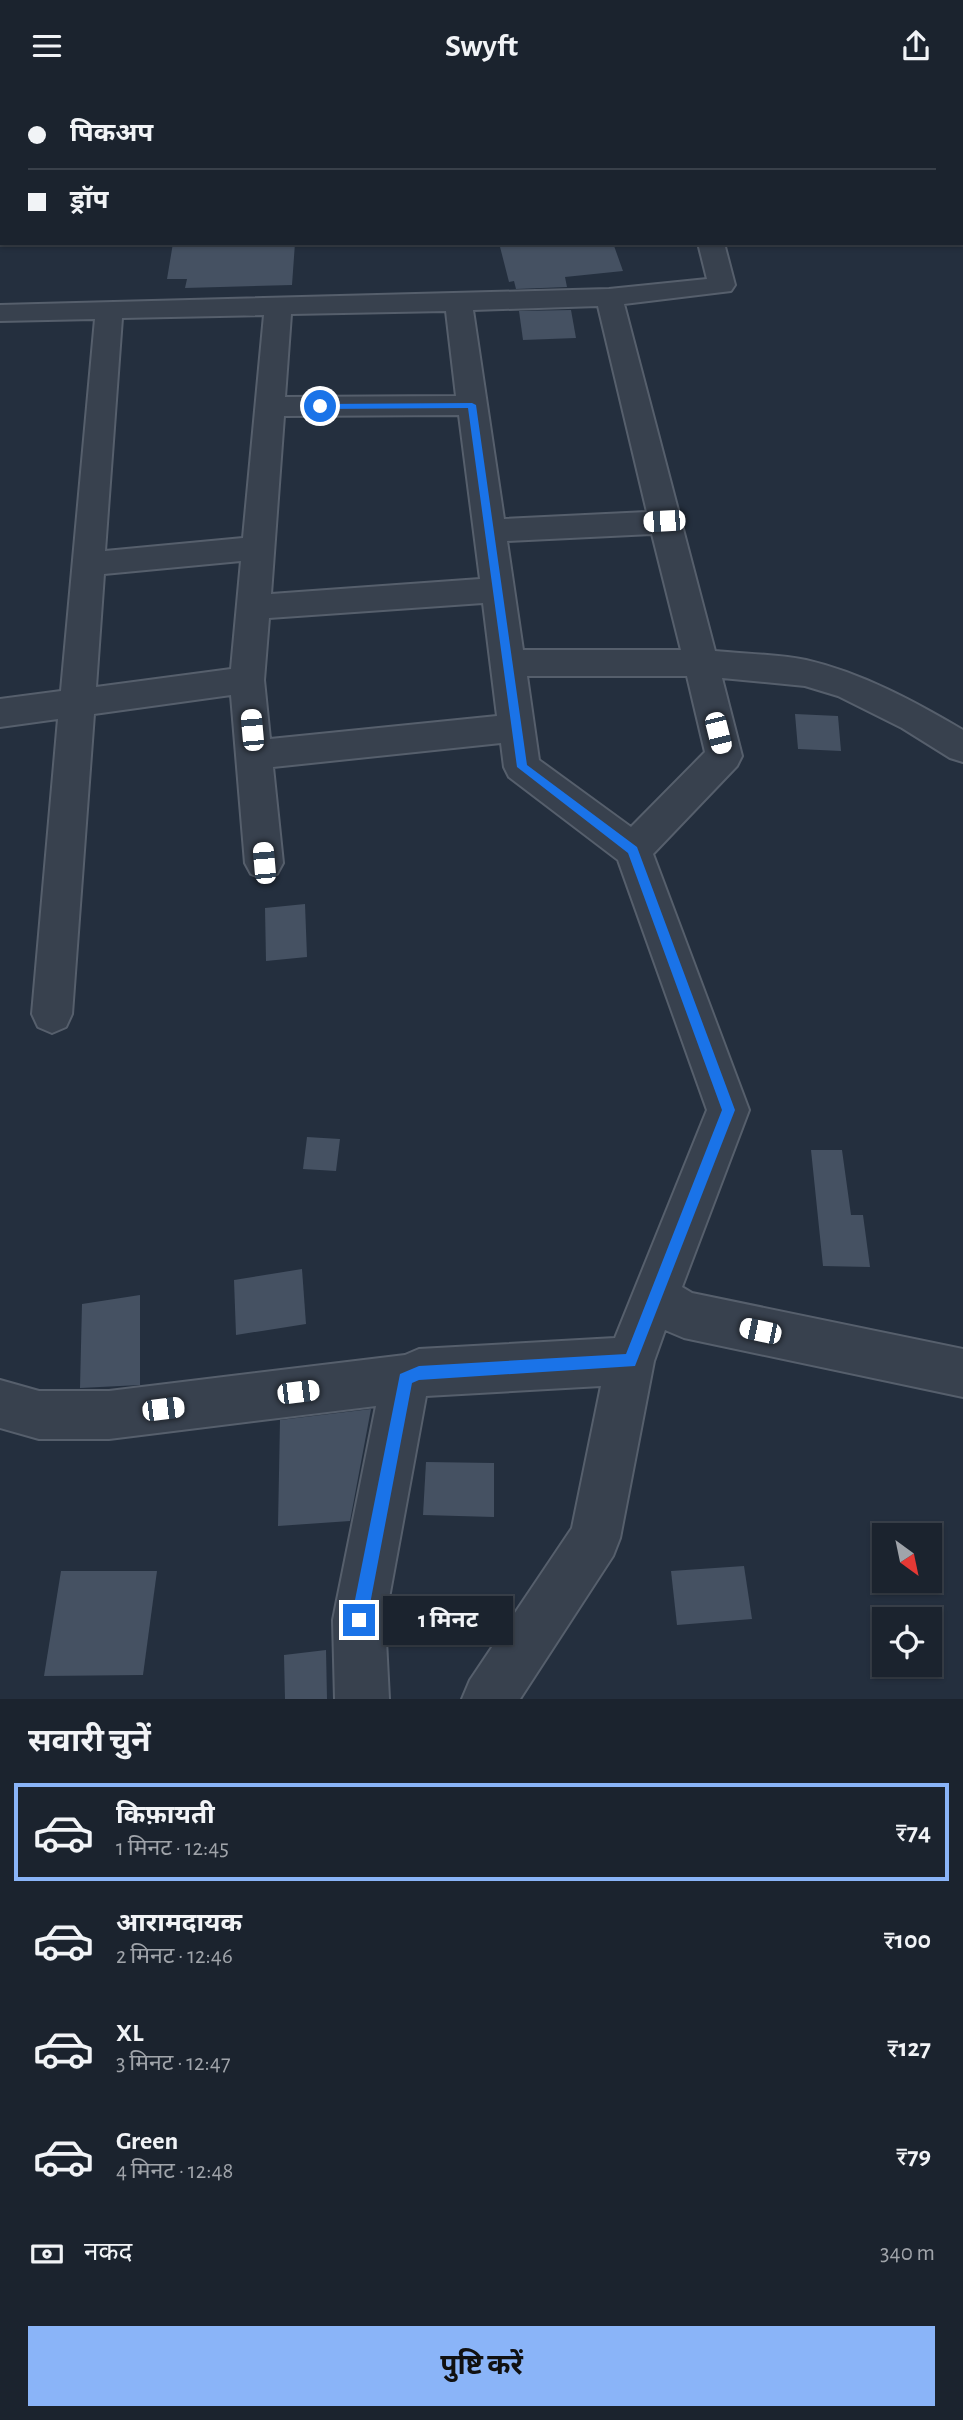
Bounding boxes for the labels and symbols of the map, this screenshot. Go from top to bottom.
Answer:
route start [304,390,336,422]
car [643,509,686,533]
car [240,708,265,752]
car [703,710,734,756]
car [252,841,277,885]
car [738,1316,783,1346]
car [276,1379,321,1405]
car [141,1396,186,1422]
north arrow [872,1523,942,1593]
callout: 1 मिनट [384,1595,513,1645]
route end [343,1604,375,1636]

